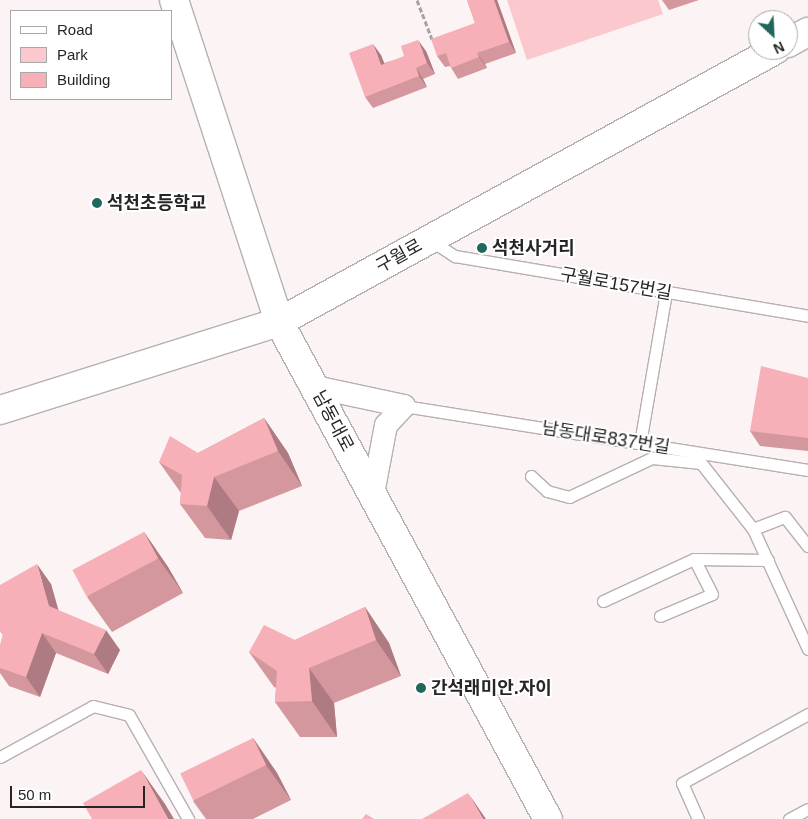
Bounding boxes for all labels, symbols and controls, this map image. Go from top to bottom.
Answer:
legend [10,10,172,100]
north arrow [748,10,798,60]
text: Road [57,21,93,38]
text: N [771,38,787,57]
text: Park [57,46,88,63]
text: Building [57,71,110,88]
place label: 석천초등학교 [107,192,206,214]
marker: 석천초등학교 [91,197,103,209]
street label: 구월로 [372,235,426,277]
place label: 석천사거리 [492,237,575,259]
marker: 석천사거리 [476,242,488,254]
street label: 구월로157번길 [559,264,673,304]
street label: 남동대로 [308,387,358,455]
street label: 남동대로837번길 [540,417,672,459]
place label: 간석래미안.자이 [431,677,552,699]
marker: 간석래미안.자이 [415,682,427,694]
scale bar [12,776,148,808]
text: 50 m [18,786,51,803]

